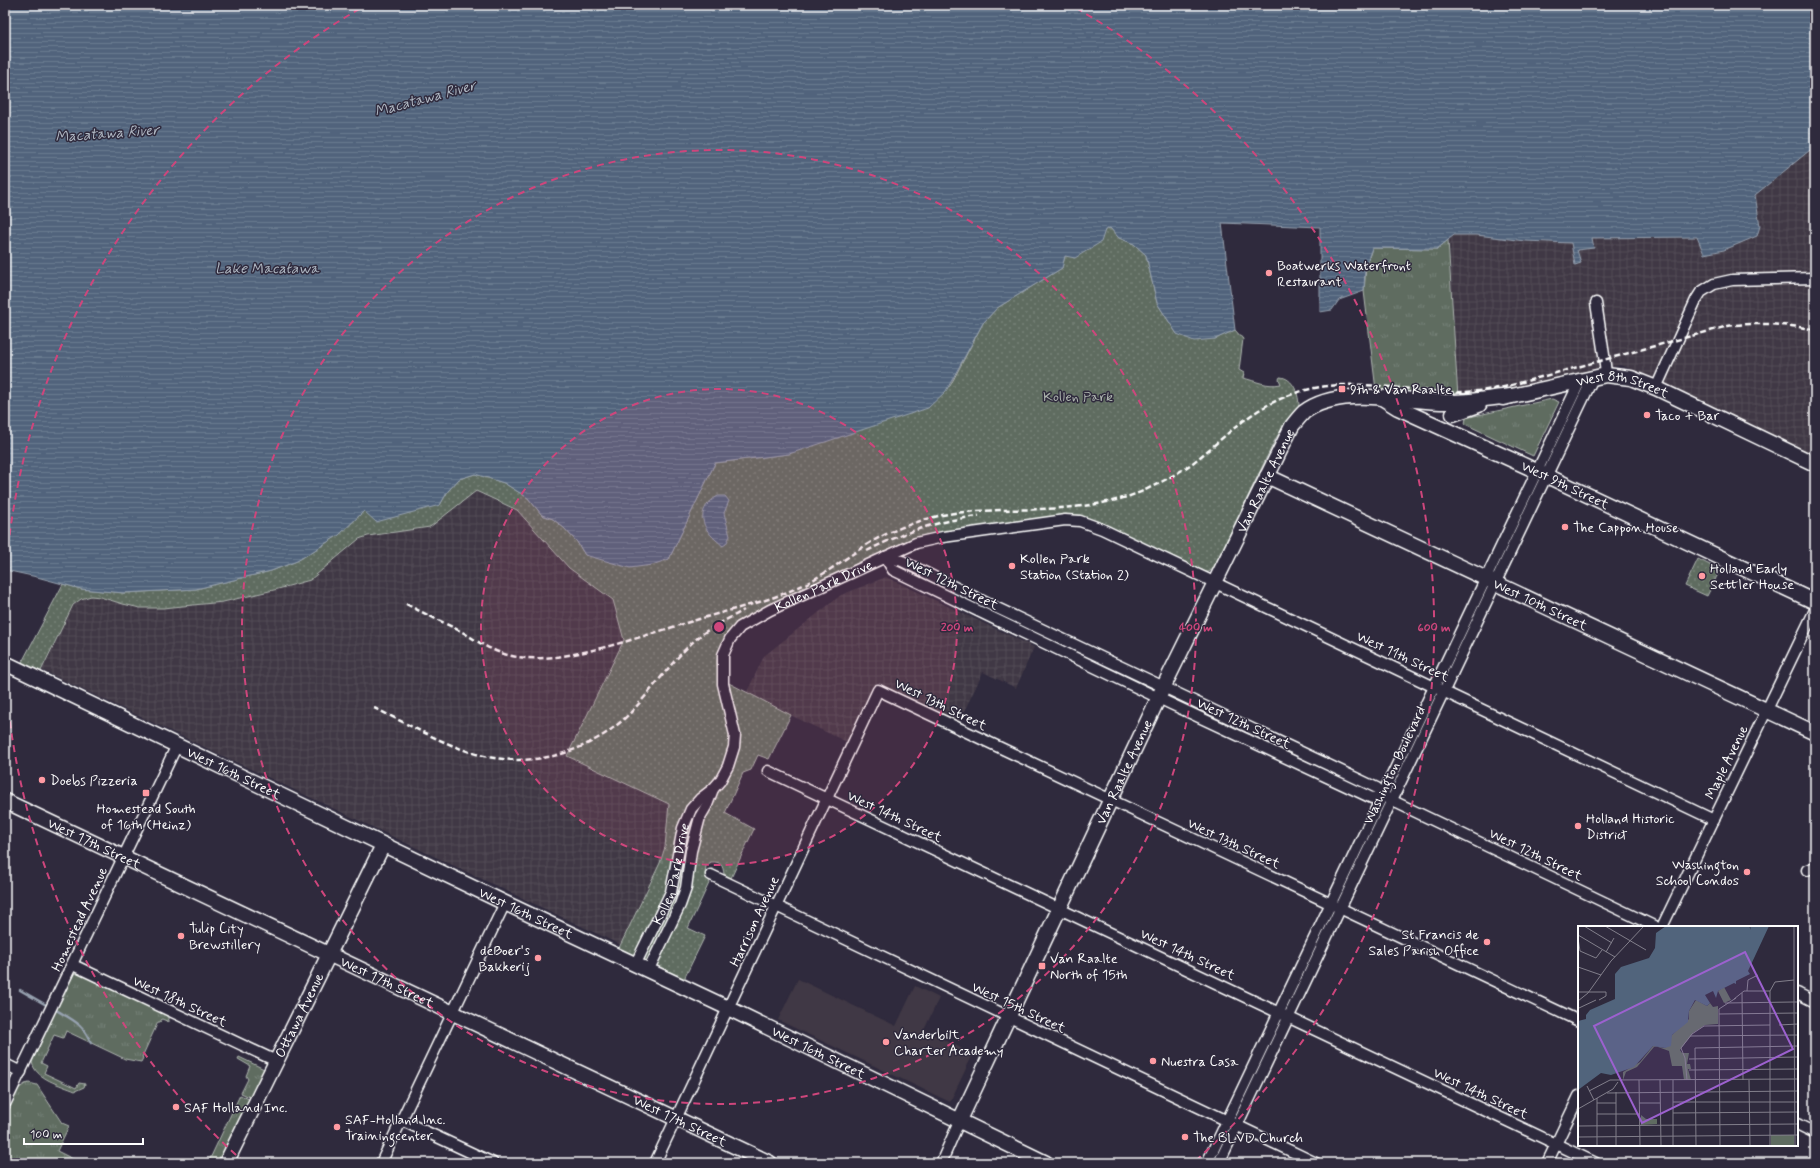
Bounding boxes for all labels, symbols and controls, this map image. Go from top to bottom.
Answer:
water label: Macatawa River [372,75,480,122]
water label: Macatawa River [54,120,161,148]
place label: Boatwerks Waterfront Restaurant [1277,257,1411,291]
water label: Lake Macatawa [215,259,320,279]
marker: Boatwerks Waterfront Restaurant [1264,268,1274,278]
street label: West 8th Street [1574,367,1672,403]
place label: 9th & Van Raalte [1350,381,1452,399]
marker: 9th & Van Raalte [1337,384,1347,394]
park label: Kollen Park [1043,388,1113,406]
place label: Taco + Bar [1655,407,1719,425]
marker: Taco + Bar [1642,410,1652,420]
street label: Van Raalte Avenue [1233,426,1299,536]
street label: West 9th Street [1518,457,1613,514]
place label: The Cappon House [1573,519,1679,537]
marker: The Cappon House [1560,522,1570,532]
place label: Kollen Park Station (Station 2) [1020,550,1129,584]
street label: West 12th Street [902,553,1002,615]
street label: Kollen Park Drive [772,556,875,617]
place label: Holland Early Settler House [1710,560,1794,594]
marker: Kollen Park Station (Station 2) [1007,561,1017,571]
marker: Holland Early Settler House [1697,571,1707,581]
street label: West 10th Street [1490,575,1591,635]
centre of rings [712,620,726,634]
text: 200 m [941,620,974,636]
text: 400 m [1179,620,1213,636]
text: 600 m [1417,620,1451,636]
street label: West 11th Street [1353,628,1453,687]
street label: West 13th Street [892,675,990,735]
street label: West 12th Street [1194,694,1294,754]
street label: Washington Boulevard [1360,703,1432,828]
street label: Van Raalte Avenue [1092,717,1157,828]
street label: Maple Avenue [1701,722,1753,802]
street label: West 16th Street [184,744,284,804]
place label: Doebs Pizzeria [50,772,138,790]
marker: Doebs Pizzeria [37,775,47,785]
street label: West 14th Street [844,787,946,847]
marker: Homestead South of 16th (Heinz) [141,788,151,798]
place label: Homestead South of 16th (Heinz) [96,800,196,834]
place label: Holland Historic District [1586,810,1675,844]
street label: West 17th Street [44,814,144,874]
street label: West 13th Street [1184,815,1284,874]
street label: Kollen Park Drive [648,820,694,928]
marker: Holland Historic District [1573,821,1583,831]
street label: West 12th Street [1486,824,1586,886]
place label: Washington School Condos [1656,856,1739,890]
street label: Homestead Avenue [48,864,112,975]
marker: Washington School Condos [1742,867,1752,877]
street label: Harrison Avenue [726,873,784,970]
street label: West 16th Street [476,884,577,944]
place label: Tulip City Brewstillery [189,920,261,954]
street label: West 14th Street [1137,925,1239,985]
place label: St Francis de Sales Parish Office [1368,926,1479,960]
inset map [1578,926,1798,1146]
marker: Tulip City Brewstillery [176,931,186,941]
marker: St Francis de Sales Parish Office [1482,937,1492,947]
place label: deBoer's Bakkerij [479,942,530,976]
place label: Van Raalte North of 15th [1050,950,1128,984]
street label: West 17th Street [337,953,437,1013]
marker: deBoer's Bakkerij [533,953,543,963]
marker: Van Raalte North of 15th [1037,961,1047,971]
street label: Ottawa Avenue [271,970,329,1061]
street label: West 18th Street [130,972,230,1032]
street label: West 15th Street [969,978,1069,1038]
street label: West 16th Street [768,1023,869,1084]
place label: Vanderbilt Charter Academy [894,1026,1003,1060]
marker: Vanderbilt Charter Academy [881,1037,891,1047]
place label: Nuestra Casa [1161,1053,1239,1071]
marker: Nuestra Casa [1148,1056,1158,1066]
street label: West 14th Street [1430,1064,1532,1124]
street label: West 17th Street [630,1092,730,1152]
place label: SAF Holland Inc. [184,1099,288,1117]
marker: SAF Holland Inc. [171,1102,181,1112]
place label: SAF-Holland Inc. Trainingcenter [345,1111,446,1147]
scale bar [24,1120,143,1146]
marker: SAF-Holland Inc. Trainingcenter [332,1122,342,1132]
text: 100 m [30,1127,62,1143]
place label: The BLVD Church [1193,1129,1303,1147]
marker: The BLVD Church [1180,1132,1190,1142]

